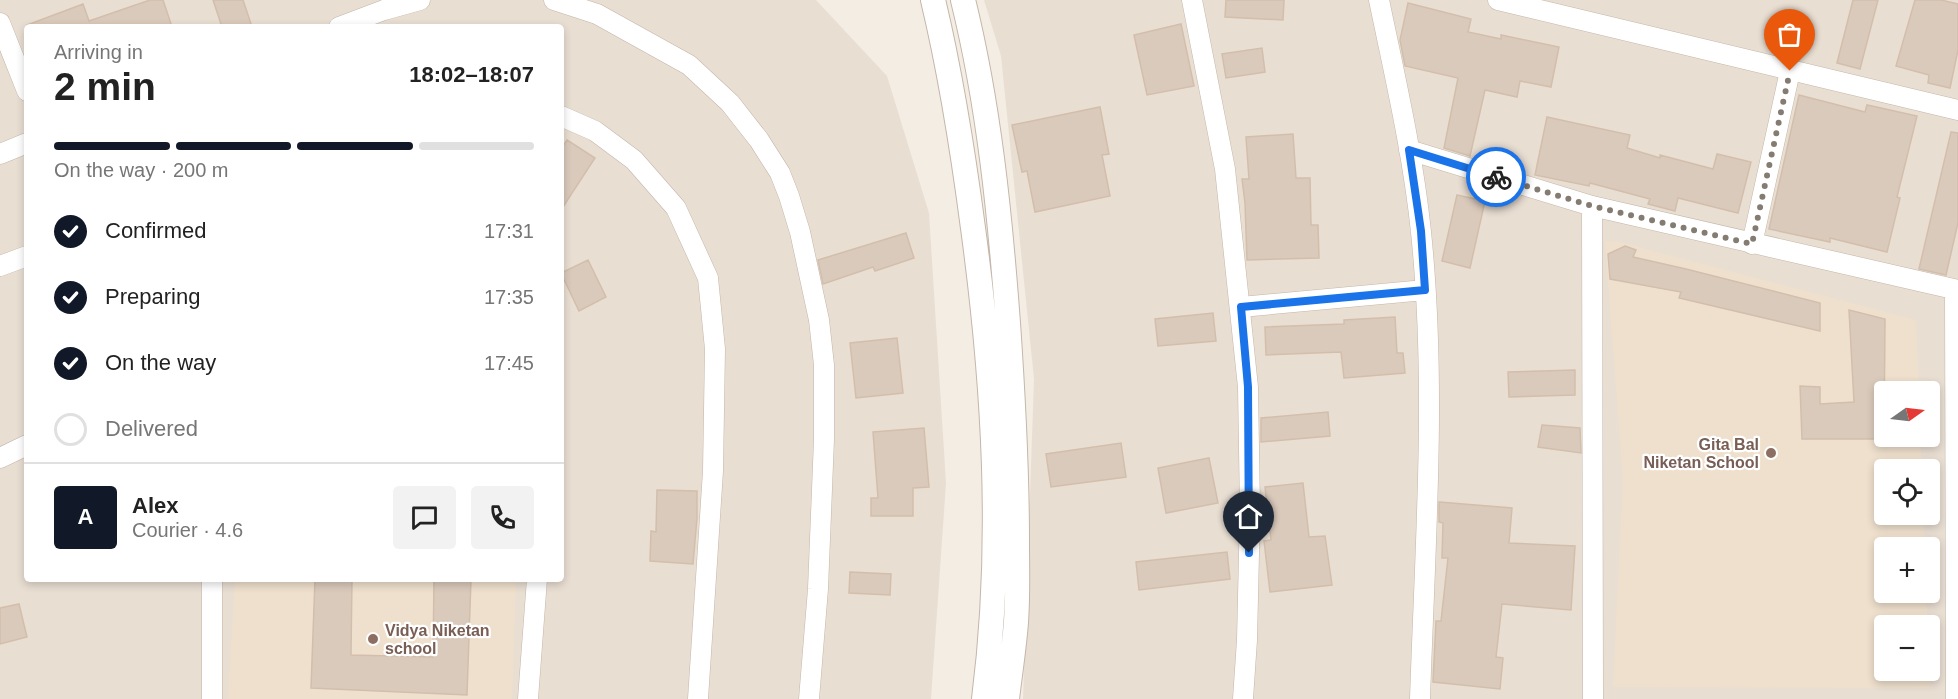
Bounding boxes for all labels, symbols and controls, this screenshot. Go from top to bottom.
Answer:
pin [1764,9,1815,71]
icon: bag [1773,18,1806,51]
text: Arriving in [54,41,143,63]
text: 18:02–18:07 [409,62,534,87]
text: 2 min [54,65,156,108]
courier [1466,147,1526,207]
text: On the way · 200 m [54,159,229,181]
icon: bike [1480,161,1513,194]
icon: check [54,215,87,248]
text: Confirmed [105,218,206,243]
text: 17:31 [484,220,534,242]
icon: check [54,281,87,314]
text: Preparing [105,284,200,309]
text: 17:35 [484,286,534,308]
icon: check [54,347,87,380]
text: On the way [105,350,216,375]
text: 17:45 [484,352,534,374]
north arrow [1874,381,1940,447]
map controls [1874,381,1940,681]
text: Delivered [105,416,198,441]
place label: Gita Bal Niketan School [1643,436,1759,471]
marker: Gita Bal Niketan School [1764,446,1778,460]
button: locate [1874,459,1940,525]
button: chat [393,486,456,549]
button: phone [471,486,534,549]
pin [1223,491,1274,553]
text: Alex [132,493,178,518]
icon: home [1232,500,1265,533]
text: A [78,504,93,529]
text: Courier · 4.6 [132,519,243,541]
button: + [1874,537,1940,603]
button: − [1874,615,1940,681]
place label: Vidya Niketan school [385,622,490,657]
marker: Vidya Niketan school [366,632,380,646]

